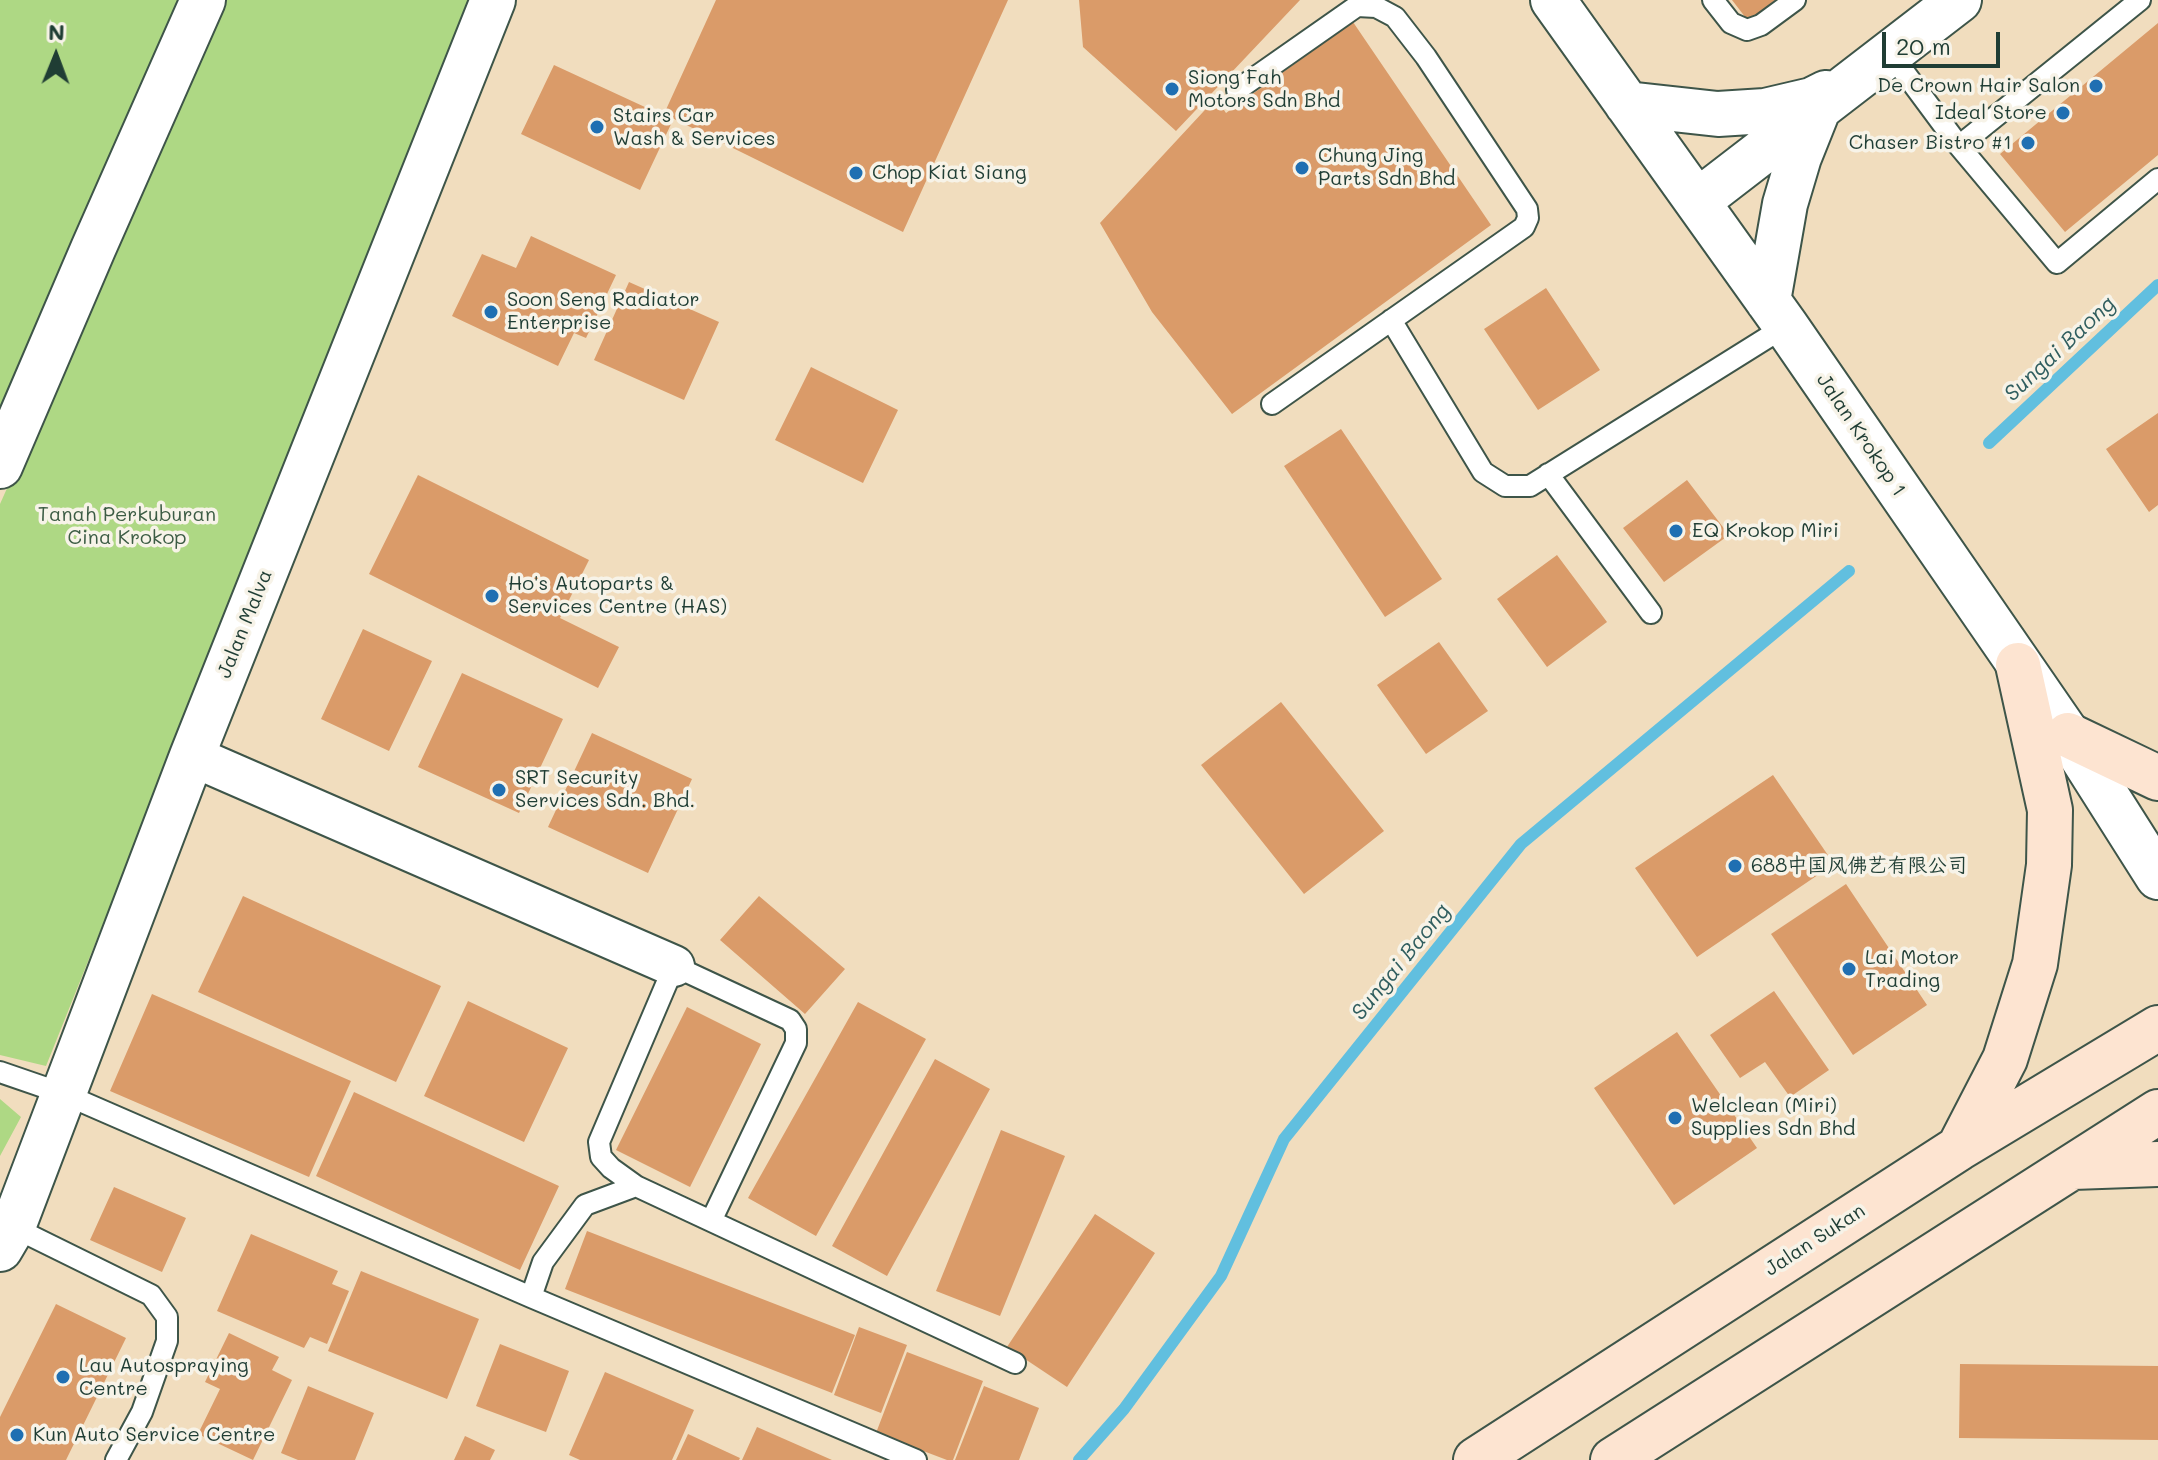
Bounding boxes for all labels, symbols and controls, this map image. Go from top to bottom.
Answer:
north arrow [16,16,96,96]
scale bar [1886,16,2004,66]
text: N [48,17,65,46]
text: 20 m [1896,30,1951,61]
place label: Siong Fah Motors Sdn Bhd [1188,66,1340,113]
place label: De Crown Hair Salon [1877,74,2080,98]
marker: De Crown Hair Salon [2087,77,2105,95]
marker: Siong Fah Motors Sdn Bhd [1163,80,1181,98]
place label: Ideal Store [1935,101,2047,125]
place label: Stairs Car Wash & Services [613,104,775,151]
marker: Ideal Store [2054,104,2072,122]
marker: Stairs Car Wash & Services [588,118,606,136]
place label: Chaser Bistro #1 [1849,131,2012,155]
marker: Chaser Bistro #1 [2019,134,2037,152]
place label: Chung Jing Parts Sdn Bhd [1318,144,1455,191]
marker: Chung Jing Parts Sdn Bhd [1293,159,1311,177]
place label: Chop Kiat Siang [872,161,1027,185]
marker: Chop Kiat Siang [847,164,865,182]
place label: Soon Seng Radiator Enterprise [507,288,699,335]
water label: Sungai Baong [1999,291,2121,407]
marker: Soon Seng Radiator Enterprise [482,303,500,321]
street label: Jalan Krokop 1 [1811,369,1911,501]
park label: Tanah Perkuburan Cina Krokop [38,503,216,550]
place label: EQ Krokop Miri [1692,519,1839,543]
marker: EQ Krokop Miri [1667,522,1685,540]
street label: Jalan Malva [212,566,278,682]
place label: Ho's Autoparts & Services Centre (HAS) [508,572,727,619]
marker: Ho's Autoparts & Services Centre (HAS) [483,587,501,605]
place label: SRT Security Services Sdn. Bhd. [515,766,695,813]
marker: SRT Security Services Sdn. Bhd. [490,781,508,799]
place label: 688中国风佛艺有限公司 [1751,854,1967,878]
marker: 688中国风佛艺有限公司 [1726,857,1744,875]
water label: Sungai Baong [1346,898,1456,1026]
place label: Lai Motor Trading [1865,946,1959,993]
marker: Lai Motor Trading [1840,960,1858,978]
place label: Welclean (Miri) Supplies Sdn Bhd [1691,1094,1855,1141]
marker: Welclean (Miri) Supplies Sdn Bhd [1666,1109,1684,1127]
street label: Jalan Sukan [1760,1199,1870,1281]
place label: Lau Autospraying Centre [79,1354,249,1401]
marker: Lau Autospraying Centre [54,1368,72,1386]
place label: Kun Auto Service Centre [33,1423,275,1447]
marker: Kun Auto Service Centre [8,1426,26,1444]

